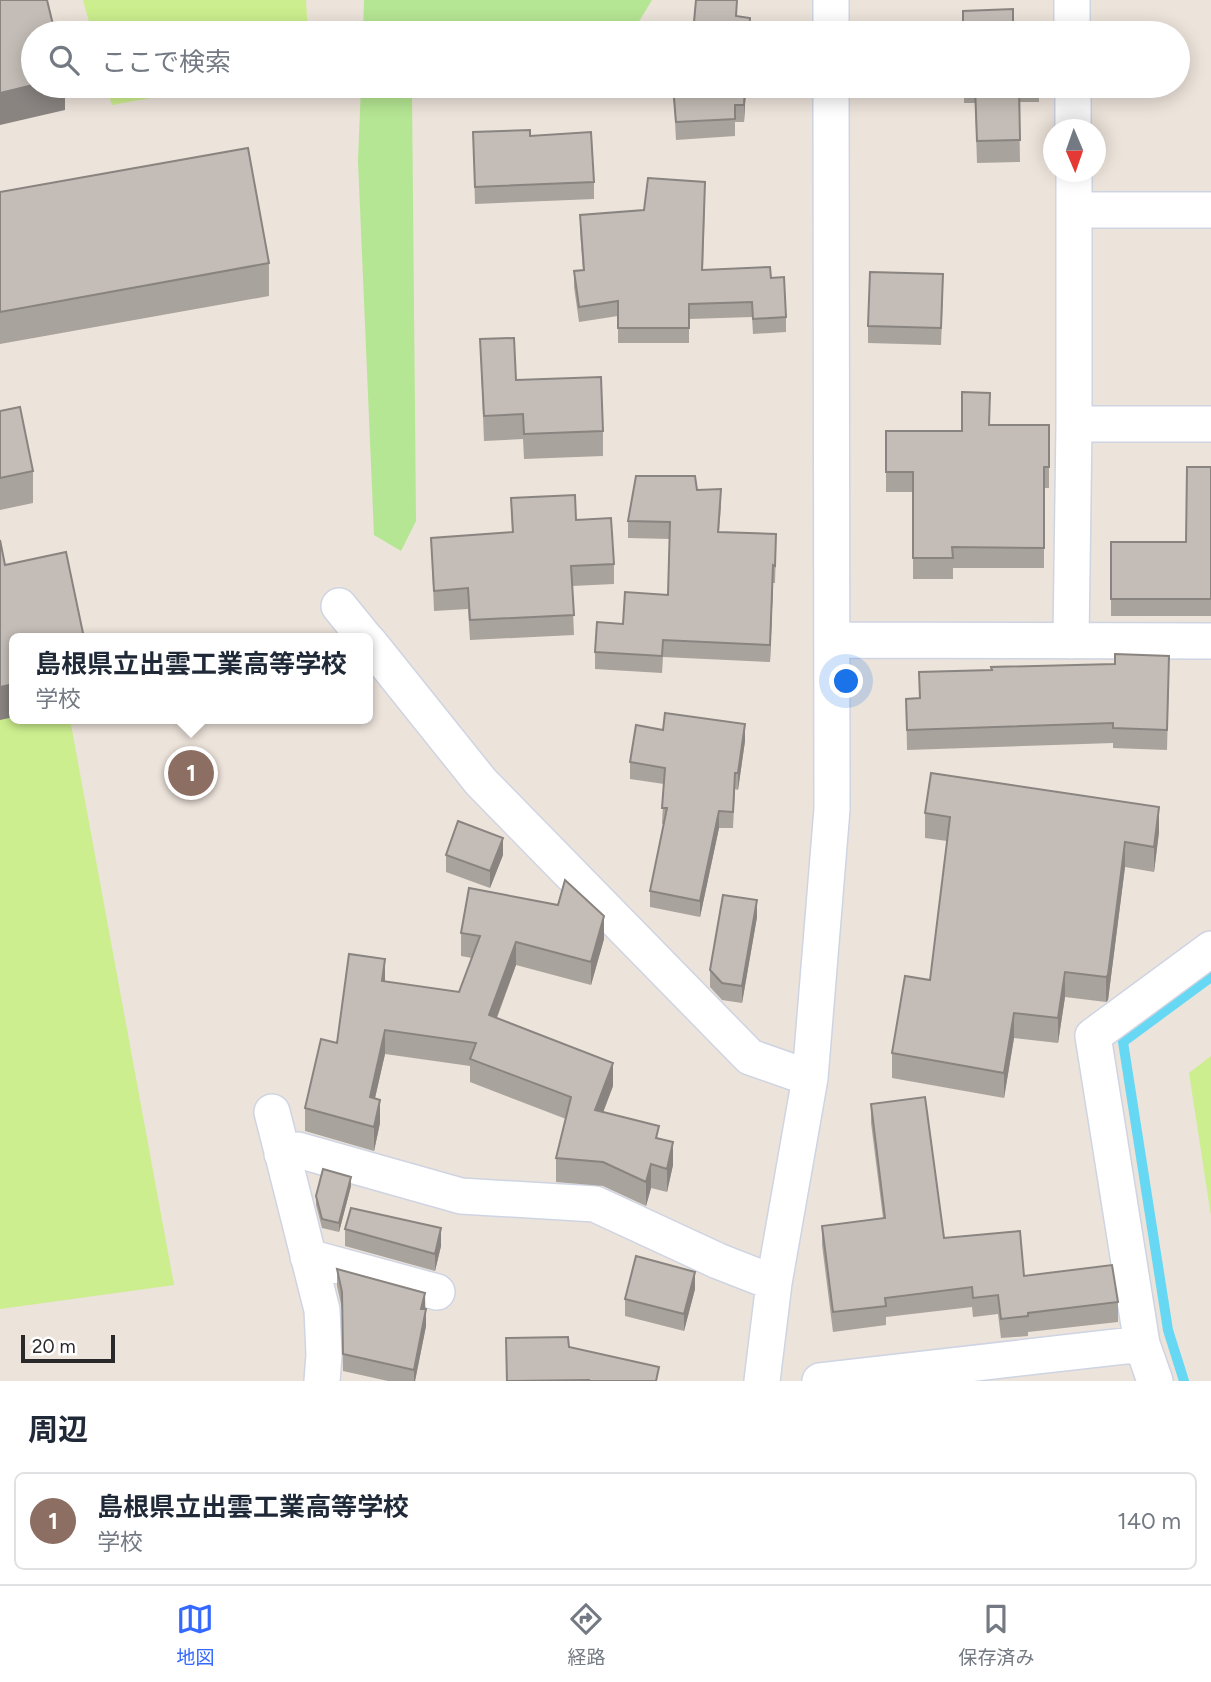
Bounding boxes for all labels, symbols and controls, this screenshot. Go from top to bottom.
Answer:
search box [21,21,1190,98]
icon: search [45,41,83,79]
text: ここで検索 [101,46,231,78]
north arrow [1043,119,1106,182]
popup [9,633,373,724]
text: 島根県立出雲工業高等学校 [35,648,347,680]
your location [829,664,863,698]
text: 学校 [35,685,81,713]
pin: 1 [168,747,214,799]
scale bar [21,1332,116,1364]
text: 20 m [32,1335,76,1358]
text: 周辺 [28,1411,88,1448]
text: 島根県立出雲工業高等学校 [97,1491,409,1523]
text: 1 [48,1507,58,1535]
text: 140 m [1117,1507,1181,1535]
text: 学校 [97,1528,143,1556]
tab: 地図 [176,1600,215,1669]
tab: 経路 [567,1600,606,1669]
tab: 保存済み [958,1600,1035,1669]

